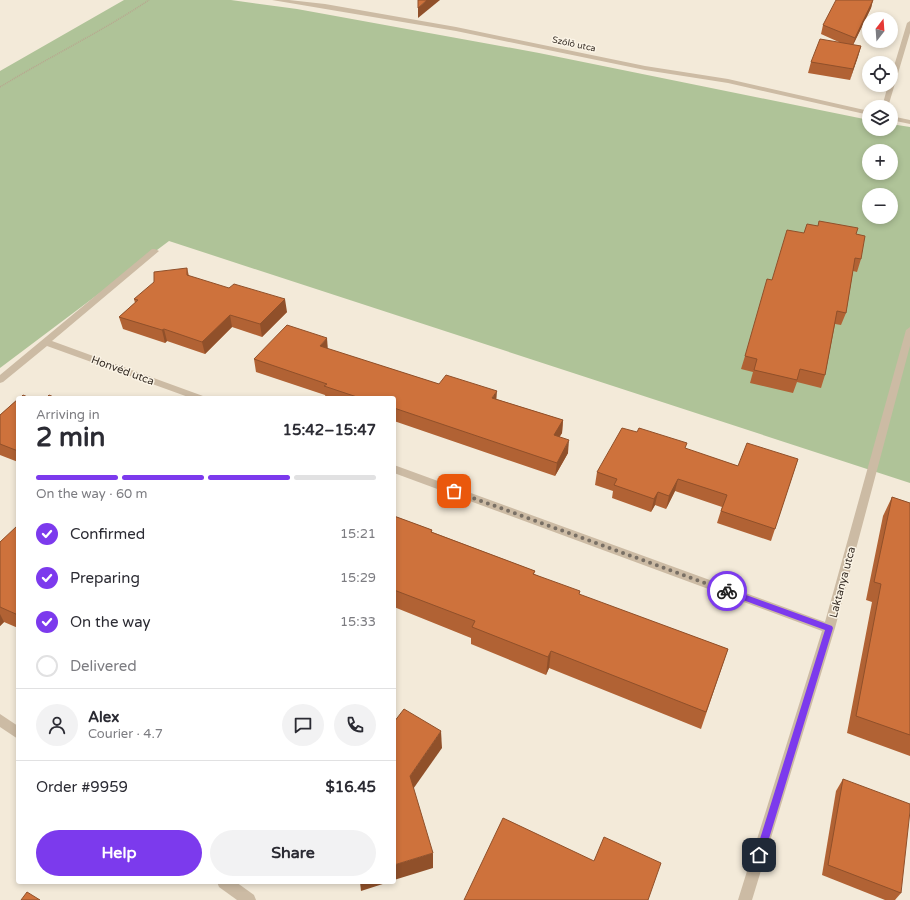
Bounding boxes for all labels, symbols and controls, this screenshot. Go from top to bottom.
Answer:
north arrow [862,12,898,48]
map controls [862,12,898,224]
street label: Szőlő utca [551,35,597,54]
button: locate [862,56,898,92]
button: layers [862,100,898,136]
button: + [862,144,898,180]
button: − [862,188,898,224]
street label: Honvéd utca [90,353,156,388]
text: Arriving in [36,407,100,423]
text: 15:42–15:47 [283,421,376,439]
text: 2 min [36,422,105,453]
pin [437,474,471,508]
icon: bag [443,480,465,502]
text: On the way · 60 m [36,486,148,502]
icon: check [36,523,58,545]
text: Confirmed [70,525,145,543]
text: 15:21 [340,526,376,542]
street label: Laktanya utca [827,545,858,619]
icon: check [36,567,58,589]
text: Preparing [70,569,140,587]
text: 15:29 [340,570,376,586]
courier [707,571,747,611]
icon: bike [716,580,738,602]
icon: check [36,611,58,633]
text: On the way [70,613,150,631]
text: 15:33 [340,614,376,630]
text: Delivered [70,657,137,675]
button: person [36,704,78,746]
button: chat [282,704,324,746]
button: phone [334,704,376,746]
text: Alex [88,708,119,726]
text: Courier · 4.7 [88,726,163,742]
text: Order #9959 [36,778,128,796]
text: $16.45 [325,778,376,796]
button: Help [36,830,202,876]
button: Share [210,830,376,876]
pin [742,838,776,872]
icon: home [748,844,770,866]

